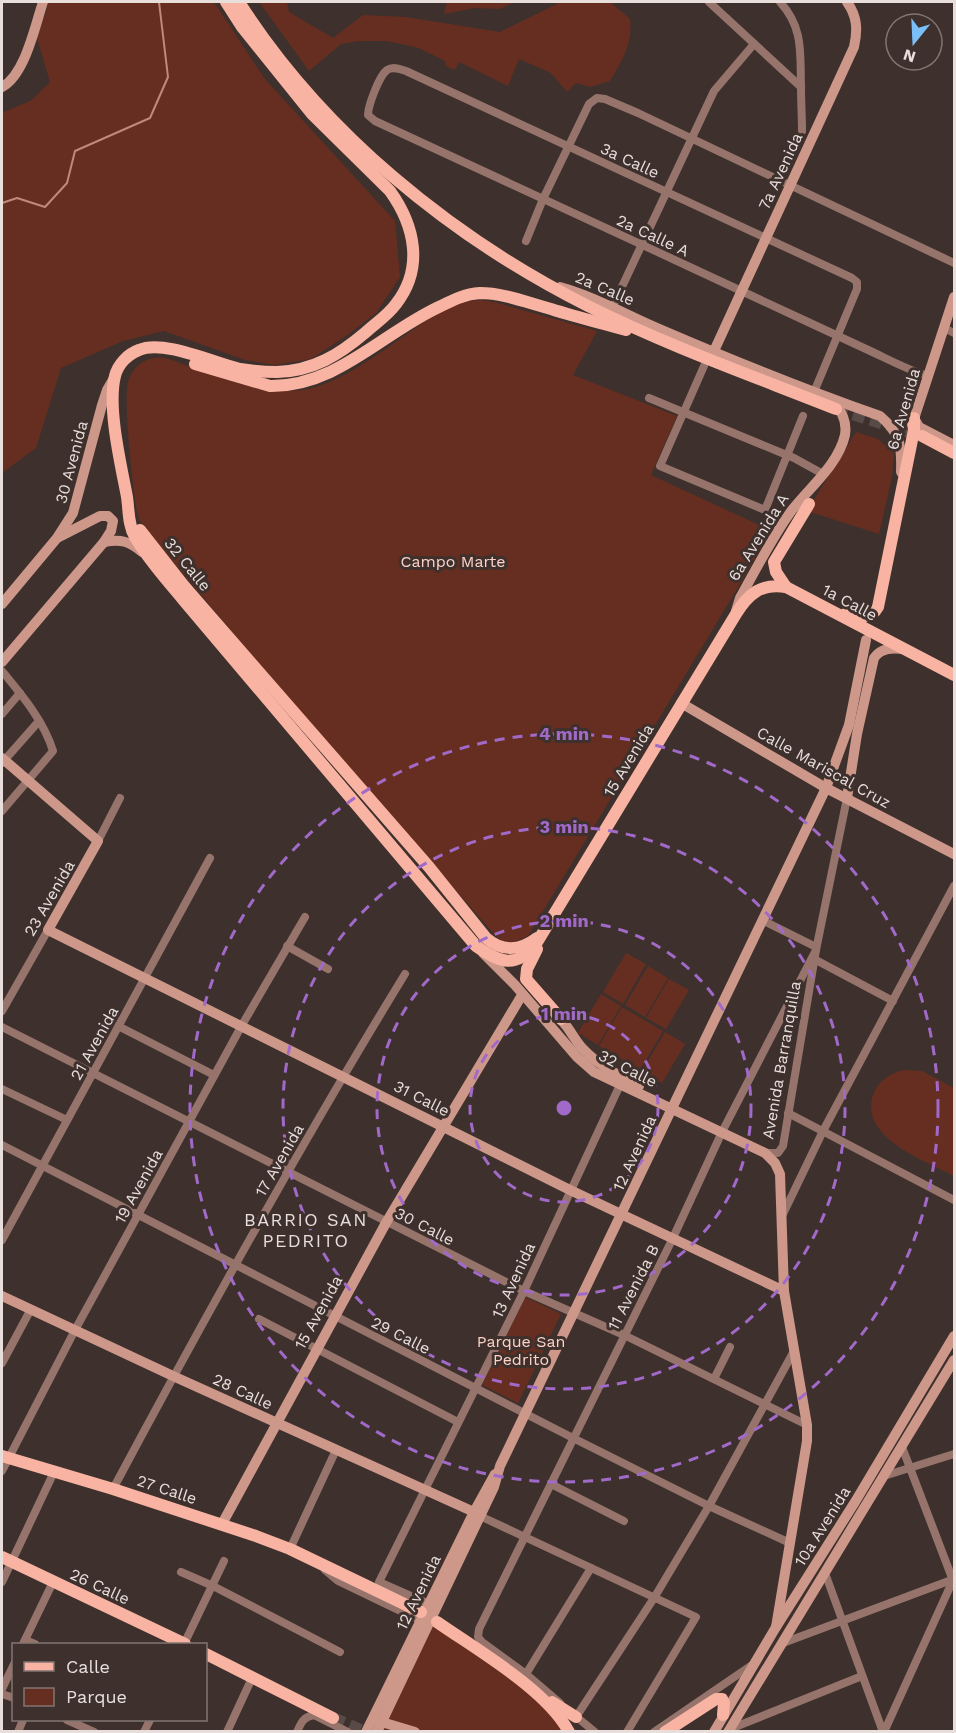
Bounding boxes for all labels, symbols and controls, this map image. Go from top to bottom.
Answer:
north arrow [884,12,944,72]
text: N [901,45,918,67]
street label: 7a Avenida [754,130,807,213]
street label: 3a Calle [597,139,662,182]
street label: 2a Calle A [613,210,693,261]
street label: 2a Calle [572,267,637,309]
street label: 6a Avenida [883,366,924,452]
street label: 30 Avenida [51,419,92,506]
street label: 6a Avenida A [724,490,793,584]
street label: 32 Calle [160,534,215,595]
park label: Campo Marte [401,552,505,571]
street label: 1a Calle [819,580,880,625]
street label: 15 Avenida [599,721,657,800]
text: 4 min [539,723,589,744]
street label: Calle Mariscal Cruz [754,723,894,812]
text: 3 min [539,816,589,837]
street label: 23 Avenida [20,857,79,940]
text: 2 min [539,910,589,931]
street label: Avenida Barranquilla [758,980,805,1141]
street label: 21 Avenida [66,1003,122,1083]
text: 1 min [541,1003,587,1024]
street label: 32 Calle [595,1046,660,1091]
street label: 31 Calle [391,1076,453,1121]
centre of rings [554,1098,574,1118]
street label: 12 Avenida [609,1112,660,1194]
street label: 17 Avenida [251,1121,308,1200]
street label: 19 Avenida [110,1146,167,1227]
street label: 30 Calle [392,1203,458,1249]
district label: BARRIO SAN PEDRITO [244,1209,368,1251]
street label: 13 Avenida [488,1239,539,1321]
street label: 11 Avenida B [604,1241,663,1333]
street label: 15 Avenida [290,1272,346,1352]
street label: 29 Calle [368,1313,433,1358]
park label: Parque San Pedrito [477,1332,565,1369]
street label: 28 Calle [210,1369,276,1414]
street label: 27 Calle [134,1471,199,1508]
street label: 10a Avenida [790,1483,854,1570]
street label: 12 Avenida [392,1552,445,1633]
street label: 26 Calle [67,1564,133,1608]
legend [12,1643,207,1721]
text: Calle [66,1656,110,1677]
text: Parque [66,1686,127,1707]

